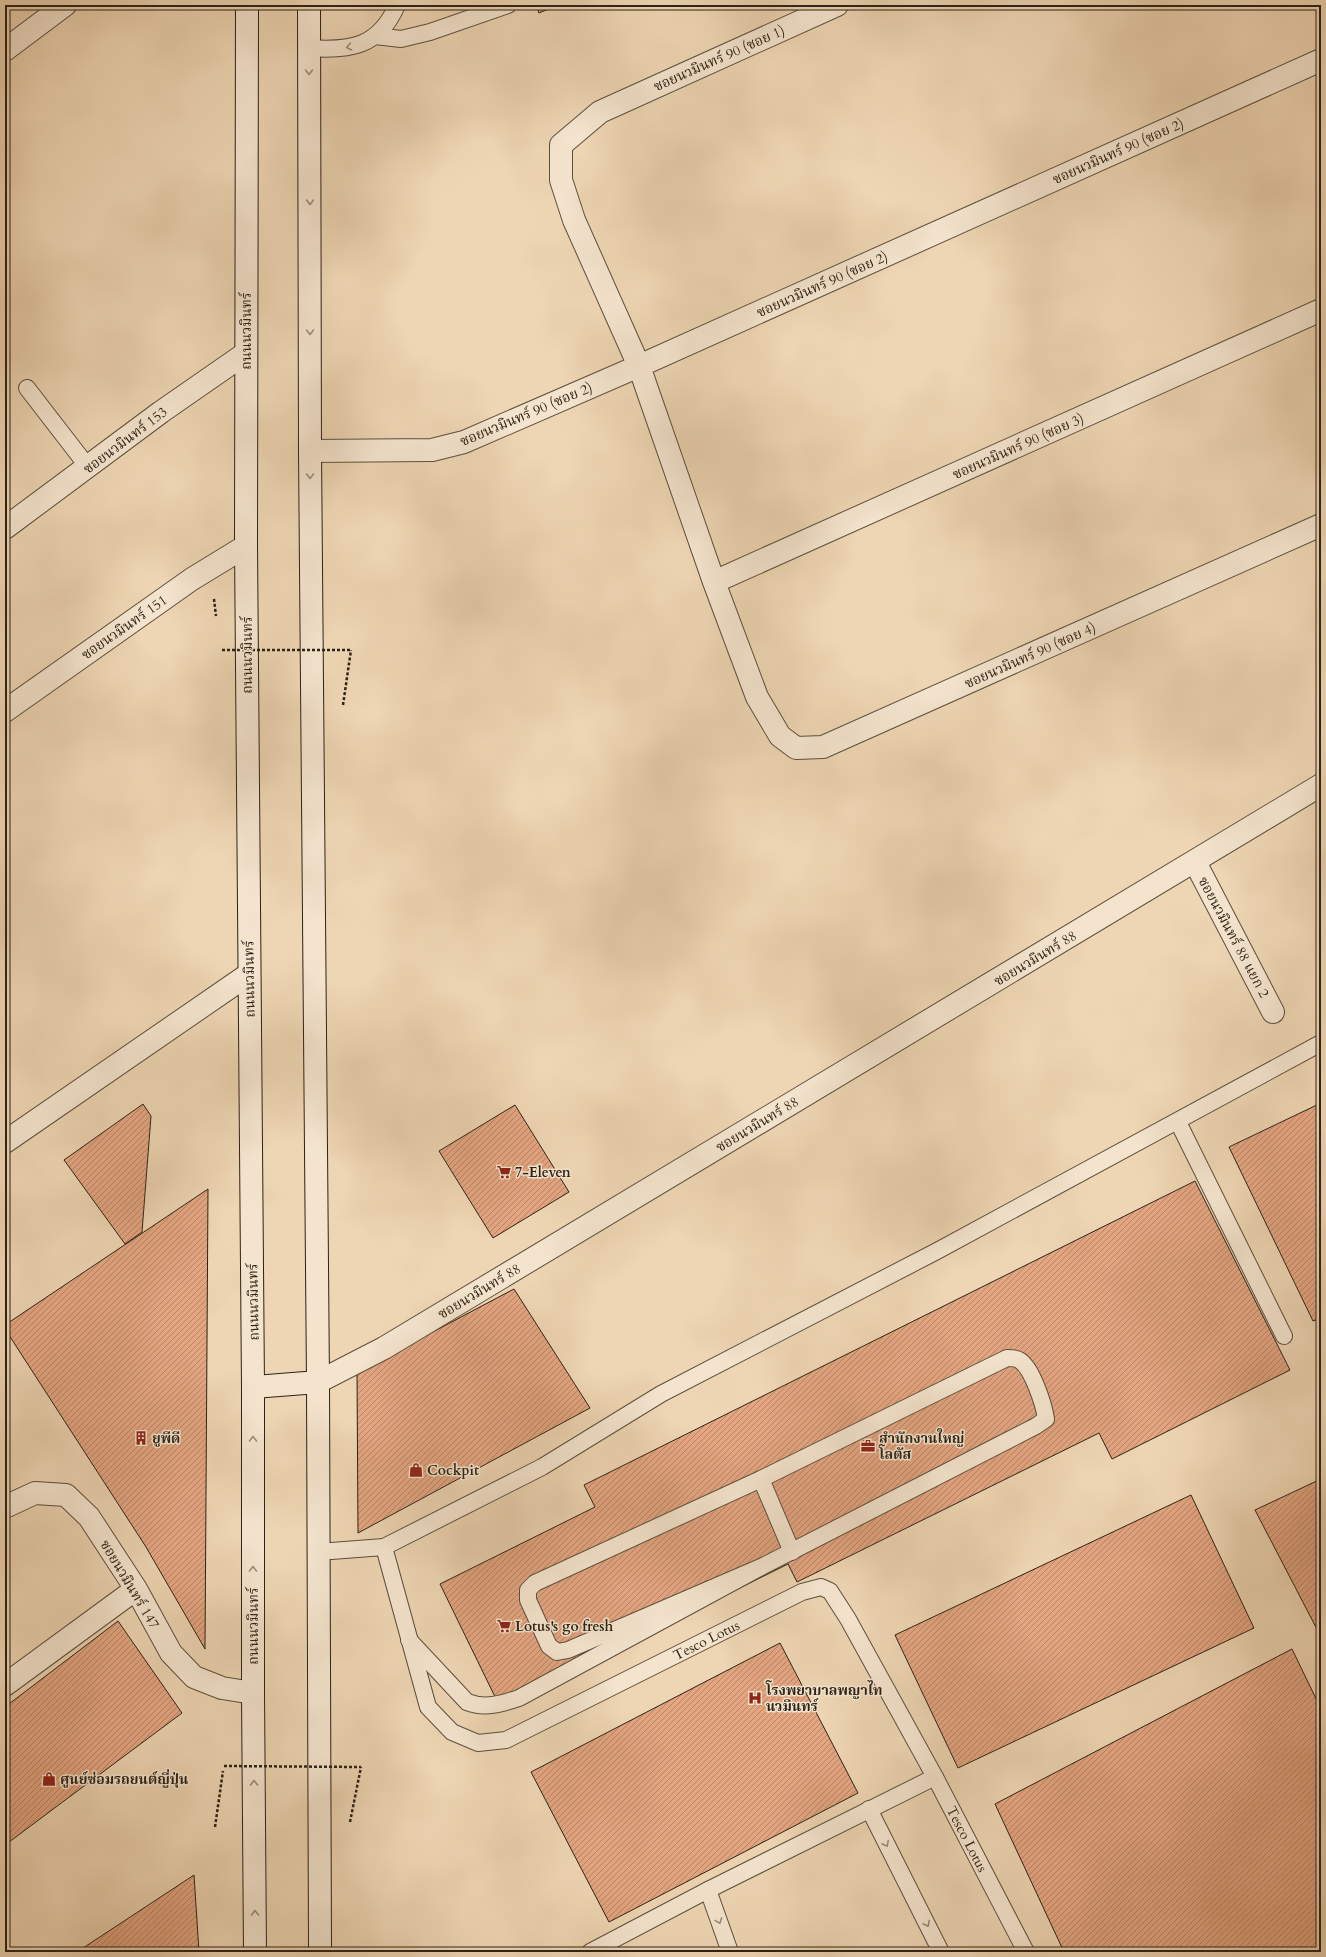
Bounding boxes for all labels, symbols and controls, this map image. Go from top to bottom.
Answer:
street label: ซอยนวมินทร์ 90 (ซอย 1) [650,21,788,96]
one-way arrow [346,42,352,51]
one-way arrow [305,69,313,75]
street label: ซอยนวมินทร์ 90 (ซอย 2) [1049,114,1187,189]
one-way arrow [306,199,314,205]
street label: ซอยนวมินทร์ 90 (ซอย 2) [753,247,891,322]
street label: ถนนนวมินทร์ [237,292,256,370]
one-way arrow [306,329,314,335]
street label: ซอยนวมินทร์ 90 (ซอย 2) [457,378,595,451]
street label: ซอยนวมินทร์ 153 [79,403,171,478]
street label: ซอยนวมินทร์ 90 (ซอย 3) [949,409,1087,484]
one-way arrow [306,473,315,479]
street label: ซอยนวมินทร์ 151 [78,591,171,664]
street label: ถนนนวมินทร์ [238,616,257,694]
street label: ซอยนวมินทร์ 90 (ซอย 4) [961,618,1099,693]
street label: ซอยนวมินทร์ 88 แยก 2 [1194,874,1273,1001]
street label: ซอยนวมินทร์ 88 [990,926,1080,991]
street label: ถนนนวมินทร์ [239,939,260,1018]
street label: ซอยนวมินทร์ 88 [712,1092,802,1157]
place label: 7-Eleven [515,1163,571,1182]
supermarket icon: 7-Eleven [496,1164,512,1180]
street label: ซอยนวมินทร์ 88 [434,1259,524,1324]
street label: ถนนนวมินทร์ [243,1262,264,1341]
place label: สำนักงานใหญ่ โลตัส [878,1428,964,1464]
place label: ยูพีดี [152,1429,180,1448]
building icon: ยูพีดี [133,1430,149,1446]
one-way arrow [249,1436,257,1442]
office icon: สำนักงานใหญ่ โลตัส [860,1438,876,1454]
place label: Cockpit [427,1461,479,1480]
shop icon: Cockpit [408,1462,424,1478]
street label: ซอยนวมินทร์ 147 [96,1536,164,1632]
one-way arrow [249,1566,257,1572]
street label: ถนนนวมินทร์ [244,1587,263,1665]
street label: Tesco Lotus [670,1616,743,1665]
place label: Lotus's go fresh [515,1617,613,1636]
supermarket icon: Lotus's go fresh [496,1618,512,1634]
place label: โรงพยาบาลพญาไท นวมินทร์ [765,1680,882,1716]
hospital icon: โรงพยาบาลพญาไท นวมินทร์ [747,1690,763,1706]
place label: ศูนย์ซ่อมรถยนต์ญี่ปุ่น [60,1769,189,1789]
shop icon: ศูนย์ซ่อมรถยนต์ญี่ปุ่น [41,1771,57,1787]
one-way arrow [250,1780,258,1786]
street label: Tesco Lotus [942,1803,992,1876]
one-way arrow [882,1840,889,1847]
one-way arrow [251,1910,259,1916]
one-way arrow [715,1917,723,1924]
one-way arrow [922,1920,930,1927]

